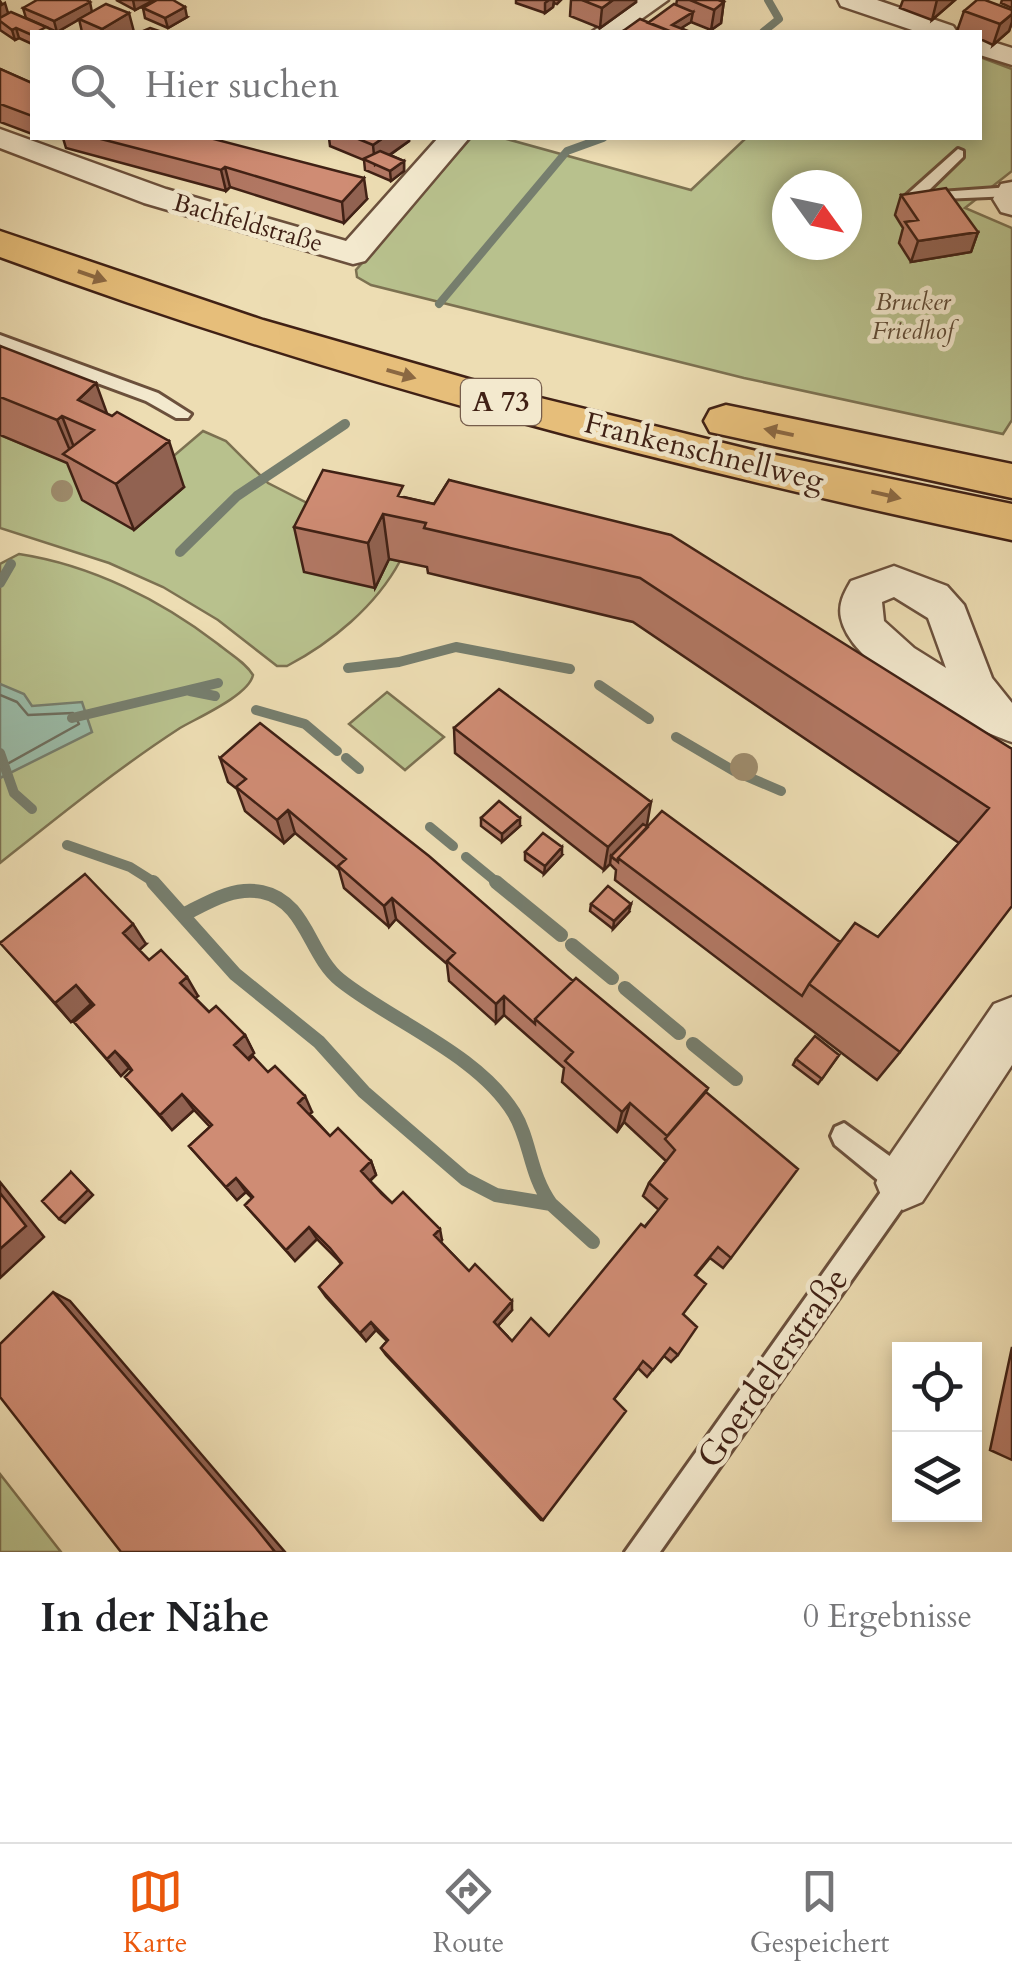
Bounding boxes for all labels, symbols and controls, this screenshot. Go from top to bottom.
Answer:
search box [30,30,982,140]
icon: search [65,58,120,113]
text: Hier suchen [145,59,339,111]
north arrow [772,170,862,260]
street label: Bachfeldstraße [169,185,327,261]
one-way arrow [77,269,107,284]
park label: Brucker Friedhof [872,285,960,348]
one-way arrow [386,367,417,382]
road number: A 73 [461,379,541,425]
street label: Frankenschnellweg [580,402,828,502]
one-way arrow [764,424,795,440]
one-way arrow [871,488,902,504]
street label: Goerdelerstraße [686,1258,860,1478]
map controls [892,1342,982,1522]
button: locate [892,1342,982,1432]
button: layers [892,1432,982,1522]
text: In der Nähe [40,1589,270,1646]
text: 0 Ergebnisse [803,1595,972,1639]
tab: Karte [123,1864,187,1962]
tab: Route [433,1864,504,1962]
tab: Gespeichert [750,1864,889,1962]

